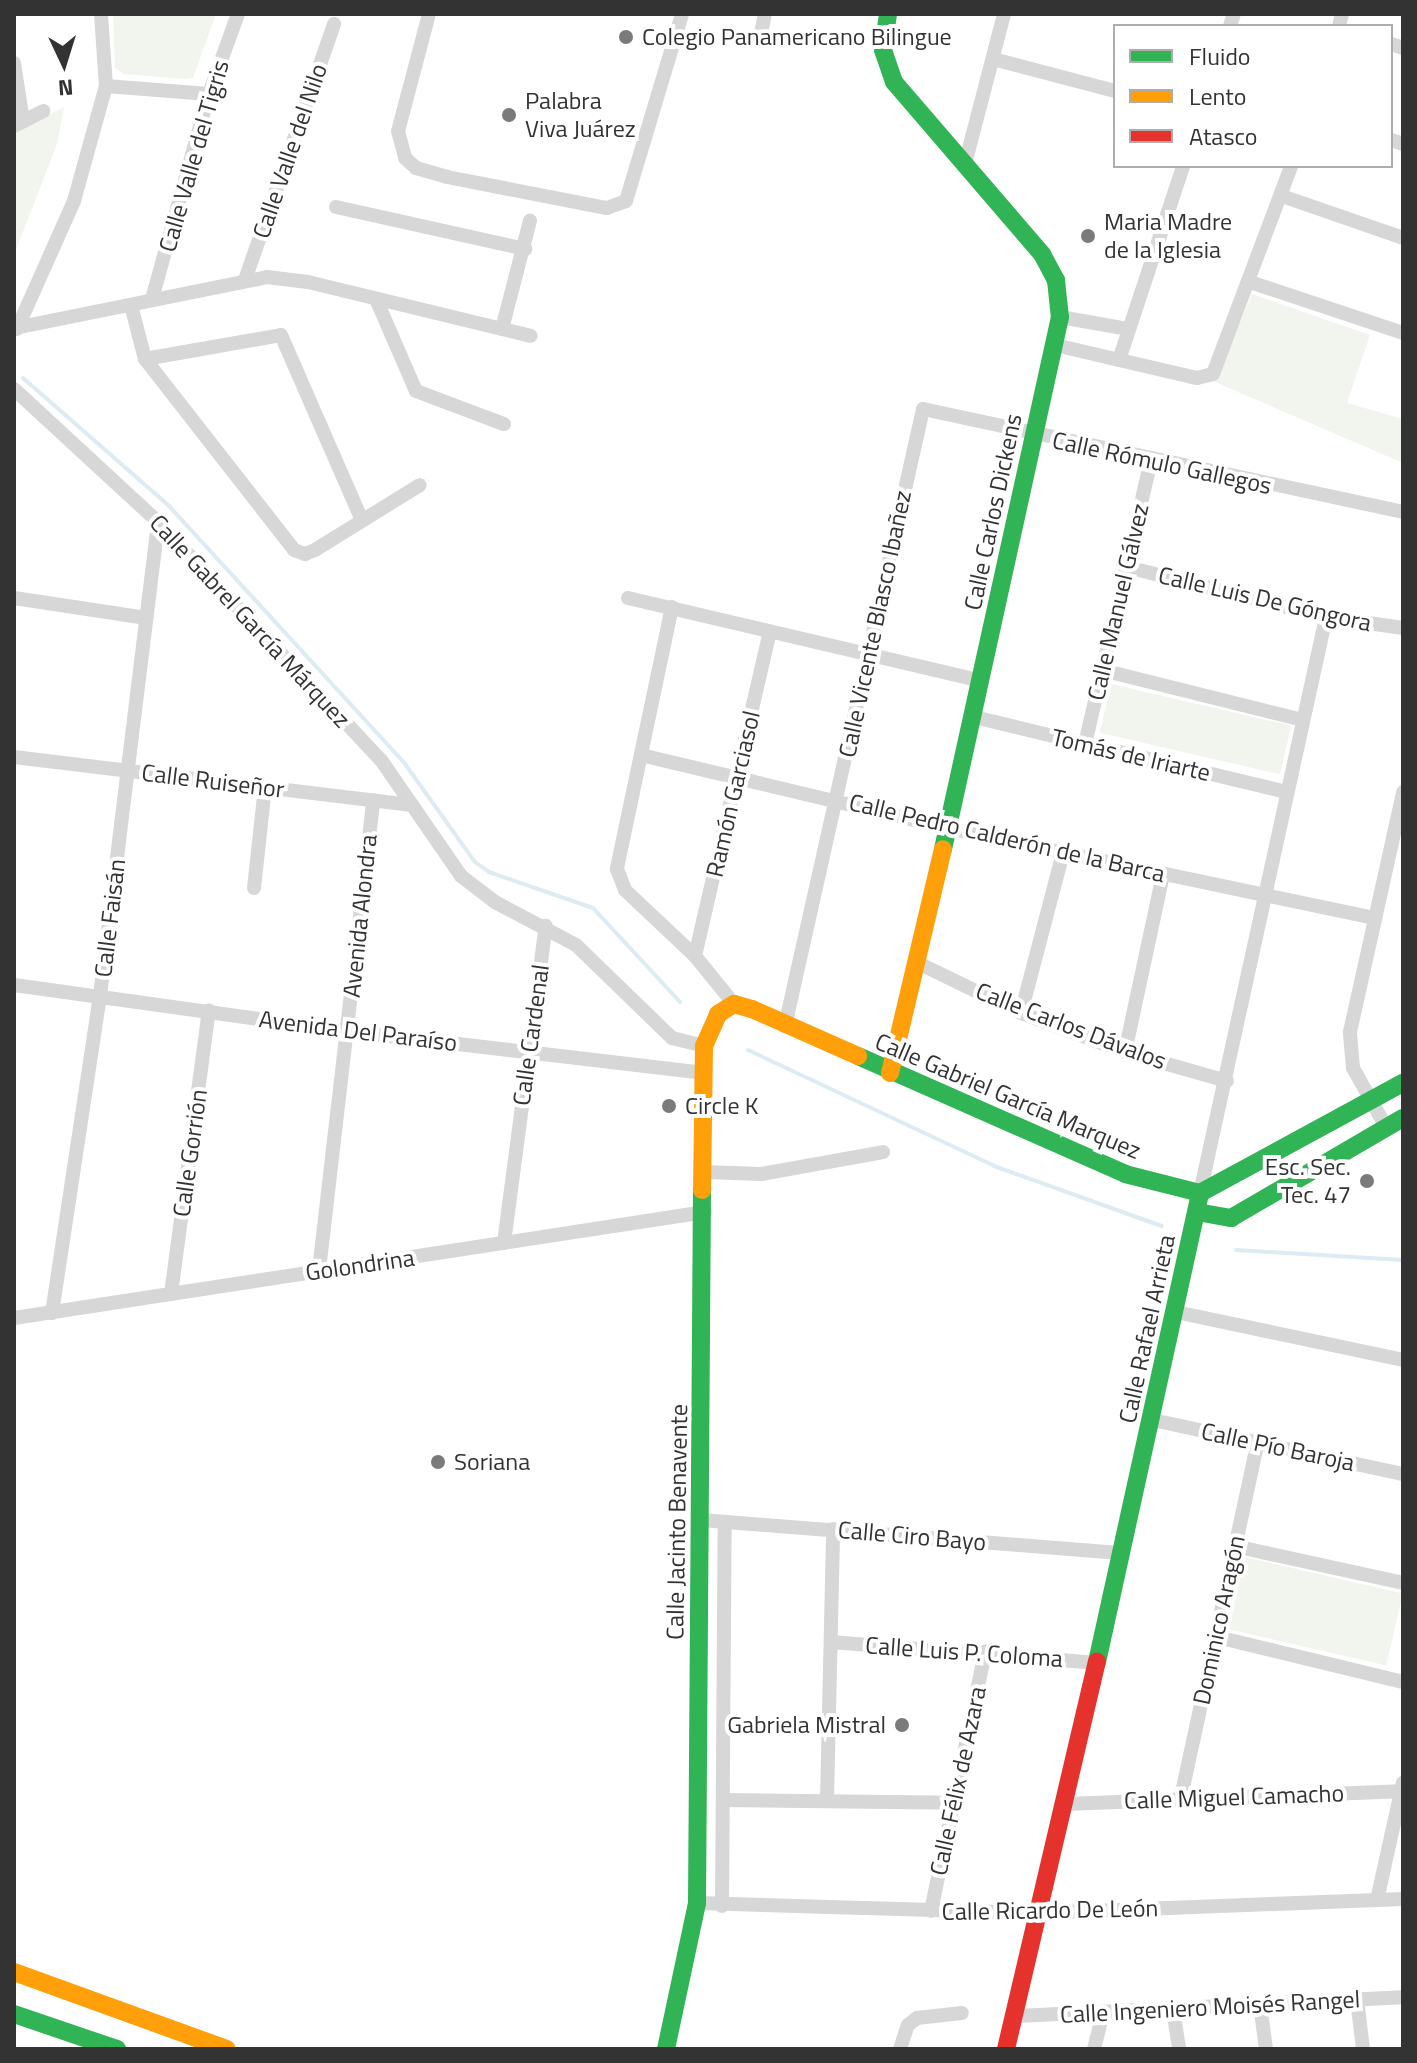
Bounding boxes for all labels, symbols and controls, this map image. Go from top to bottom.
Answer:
place label: Colegio Panamericano Bilingue [642,23,952,51]
north arrow [24,24,104,104]
legend [1113,24,1393,168]
marker: Colegio Panamericano Bilingue [617,28,635,46]
text: Fluido [1189,38,1251,74]
street label: Calle Valle del Tigris [153,57,235,255]
street label: Calle Valle del Nilo [247,60,333,242]
text: N [57,70,74,105]
text: Lento [1189,78,1246,114]
place label: Palabra Viva Juárez [525,87,636,143]
marker: Palabra Viva Juárez [500,106,518,124]
text: Atasco [1189,118,1258,154]
place label: Maria Madre de la Iglesia [1104,208,1232,264]
marker: Maria Madre de la Iglesia [1079,227,1097,245]
street label: Calle Carlos Dickens [958,411,1028,613]
street label: Calle Rómulo Gallegos [1050,426,1274,500]
street label: Calle Vicente Blasco Ibañez [833,488,917,760]
street label: Calle Manuel Gálvez [1081,501,1155,703]
street label: Calle Gabrel García Márquez [144,509,356,733]
street label: Calle Luis De Góngora [1156,560,1374,638]
street label: Ramón Garciasol [700,708,766,880]
street label: Tomás de Iriarte [1049,723,1213,787]
street label: Calle Ruiseñor [140,758,286,804]
street label: Calle Pedro Calderón de la Barca [846,788,1168,888]
street label: Avenida Alondra [337,833,383,999]
street label: Calle Faisán [88,857,132,979]
street label: Calle Cardenal [507,963,555,1107]
street label: Calle Carlos Dávalos [972,976,1170,1076]
street label: Avenida Del Paraíso [257,1005,459,1057]
street label: Calle Gabriel García Marquez [871,1027,1145,1165]
street label: Calle Gorrión [167,1087,213,1219]
place label: Circle K [685,1092,758,1120]
marker: Circle K [660,1097,678,1115]
place label: Esc. Sec. Tec. 47 [1265,1153,1351,1209]
marker: Esc. Sec. Tec. 47 [1358,1172,1376,1190]
street label: Calle Rafael Arrieta [1113,1232,1181,1426]
street label: Golondrina [304,1243,416,1287]
street label: Calle Jacinto Benavente [661,1404,693,1640]
street label: Calle Pío Baroja [1199,1417,1357,1477]
place label: Soriana [454,1448,530,1476]
marker: Soriana [429,1453,447,1471]
street label: Calle Ciro Bayo [837,1515,987,1557]
street label: Dominico Aragón [1187,1533,1251,1707]
street label: Calle Luis P. Coloma [864,1631,1064,1673]
street label: Calle Félix de Azara [924,1684,992,1878]
place label: Gabriela Mistral [727,1711,886,1739]
marker: Gabriela Mistral [893,1716,911,1734]
street label: Calle Miguel Camacho [1123,1779,1345,1815]
street label: Calle Ricardo De León [941,1894,1159,1926]
street label: Calle Ingeniero Moisés Rangel [1059,1985,1361,2029]

